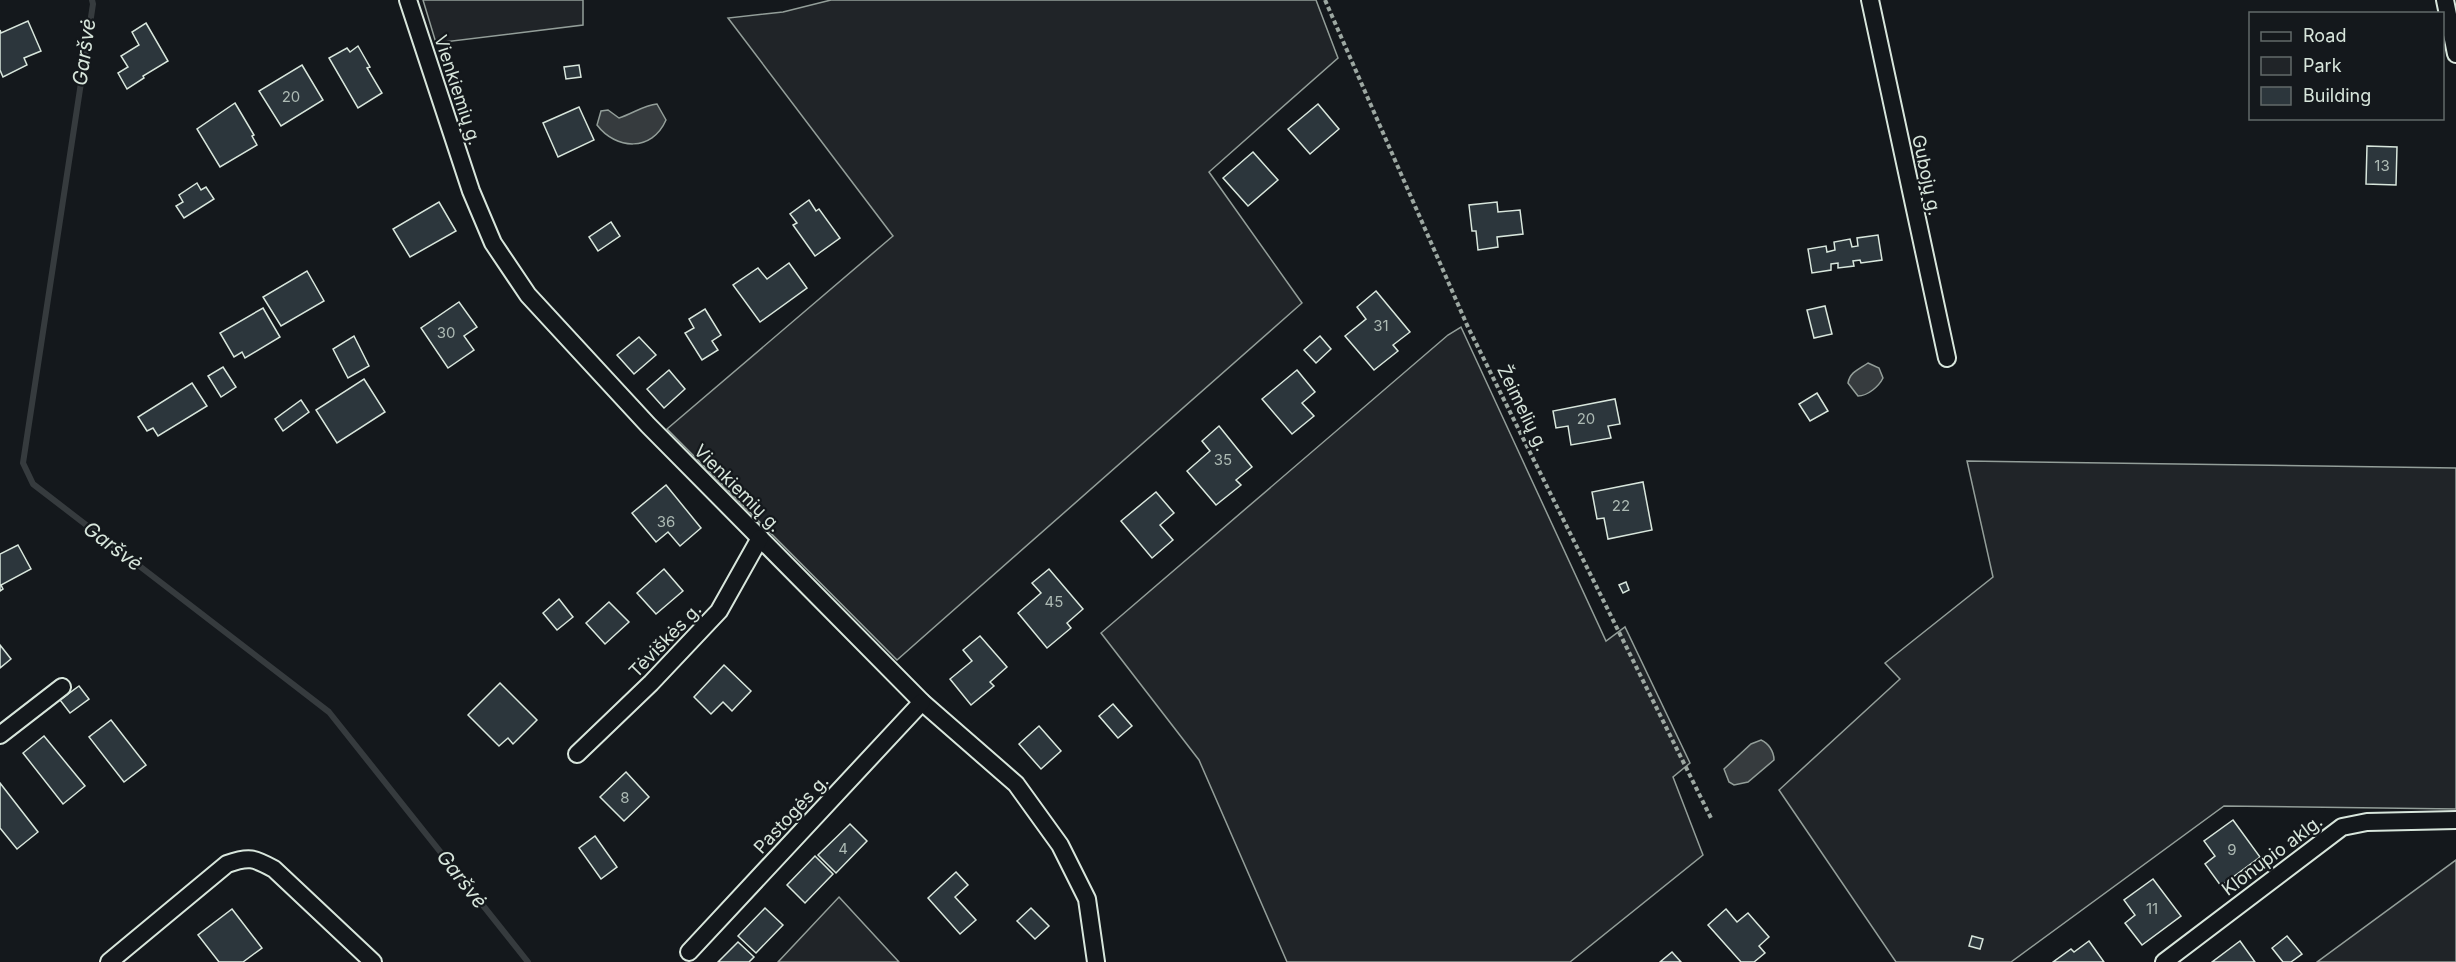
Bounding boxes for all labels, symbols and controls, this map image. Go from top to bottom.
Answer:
legend [2249,12,2444,120]
water label: Garšvė [67,17,101,87]
text: Road [2303,25,2346,46]
street label: Vienkiemių g. [430,32,486,148]
text: Park [2303,55,2342,76]
text: Building [2303,85,2371,106]
house number: 20 [282,87,300,106]
street label: Gubojų g. [1908,133,1946,217]
house number: 13 [2374,156,2390,175]
house number: 31 [1373,316,1389,335]
house number: 30 [437,323,455,342]
street label: Žeimelių g. [1493,361,1554,454]
house number: 20 [1577,409,1595,428]
street label: Vienkiemių g. [690,440,786,536]
house number: 35 [1214,450,1232,469]
house number: 22 [1612,496,1630,515]
house number: 36 [657,512,675,531]
water label: Garšvė [79,516,147,576]
house number: 45 [1045,592,1063,611]
street label: Tėviškės g. [624,599,706,681]
street label: Pastogės g. [749,770,833,858]
house number: 8 [620,788,630,807]
street label: Klonupio aklg. [2218,810,2326,900]
house number: 4 [838,839,848,858]
house number: 9 [2227,840,2237,859]
water label: Garšvė [432,845,492,913]
house number: 11 [2146,899,2158,918]

